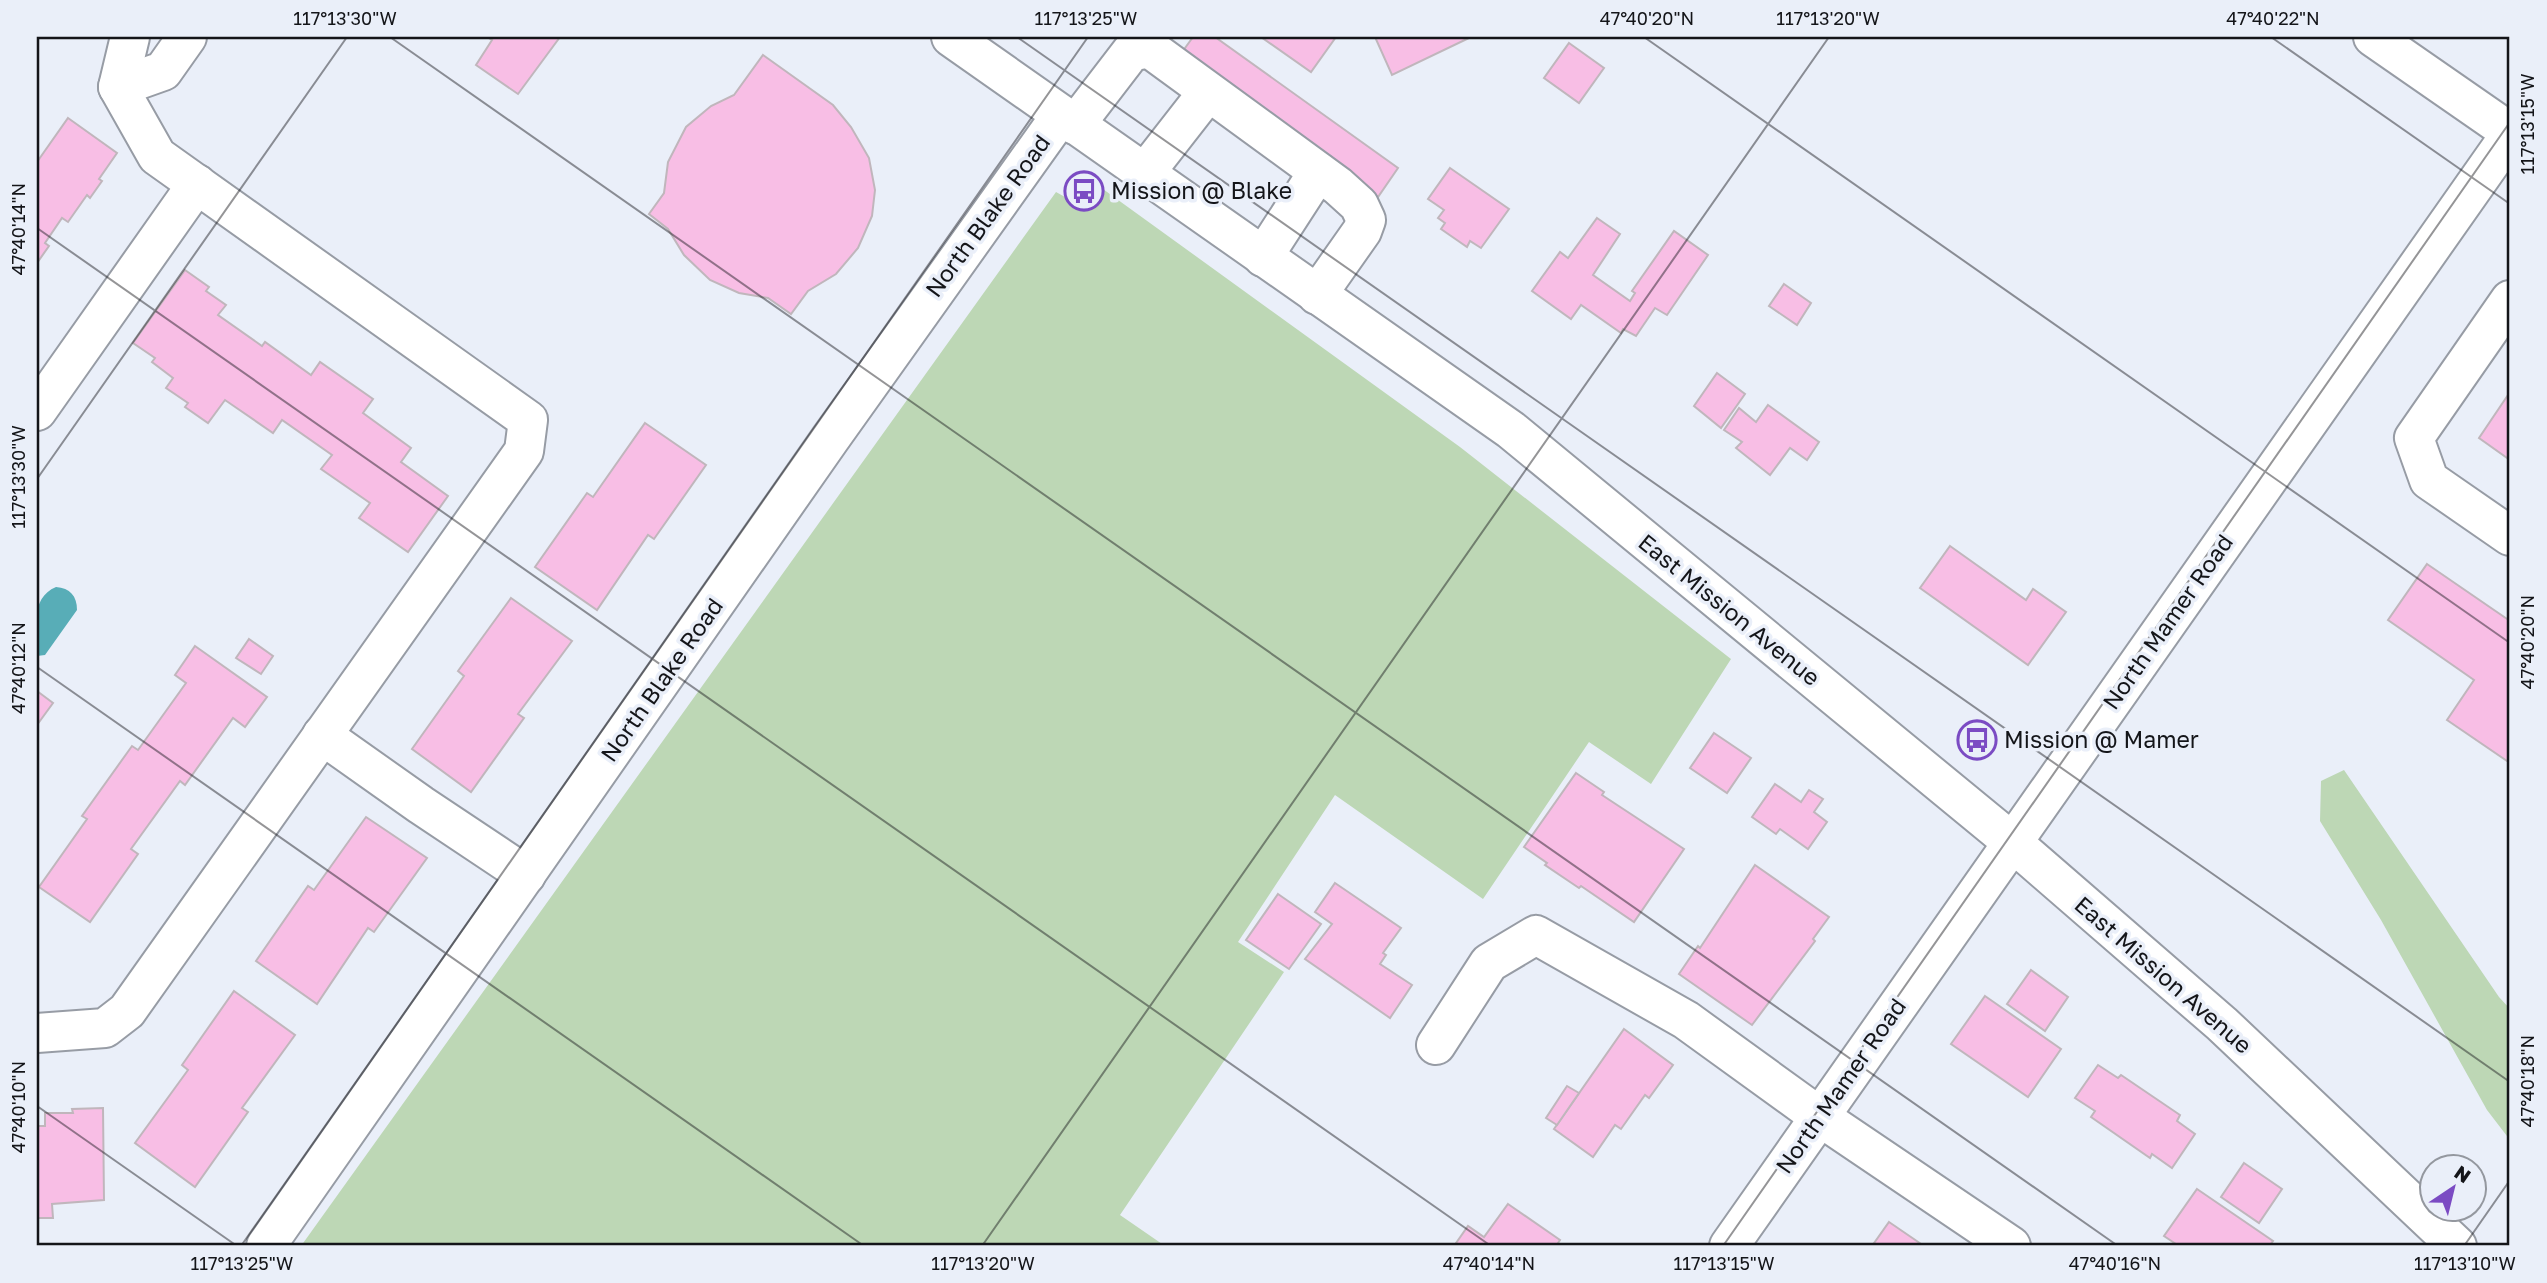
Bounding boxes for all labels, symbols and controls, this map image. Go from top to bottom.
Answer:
text: 117°13'30"W [293,7,397,29]
text: 117°13'25"W [1035,7,1137,29]
text: 47°40'20"N [1600,7,1694,29]
text: 117°13'20"W [1776,7,1880,29]
text: 47°40'22"N [2226,7,2320,29]
text: 117°13'15"W [2516,73,2538,175]
street label: North Blake Road [919,129,1055,302]
bus stop icon: Mission @ Blake [1063,170,1105,212]
place label: Mission @ Blake [1111,176,1292,204]
text: 47°40'14"N [7,183,29,275]
text: 117°13'30"W [7,425,29,529]
street label: East Mission Avenue [1633,527,1826,691]
street label: North Mamer Road [2096,528,2238,714]
street label: North Blake Road [594,592,728,767]
text: 47°40'20"N [2516,595,2538,689]
text: 47°40'12"N [7,622,29,714]
bus stop icon: Mission @ Mamer [1956,719,1998,761]
place label: Mission @ Mamer [2004,725,2199,753]
street label: East Mission Avenue [2069,890,2258,1059]
street label: North Mamer Road [1769,992,1911,1178]
text: 47°40'18"N [2516,1035,2538,1127]
text: 47°40'10"N [7,1061,29,1153]
north arrow [2418,1154,2488,1224]
text: N [2451,1160,2476,1187]
text: 117°13'25"W [191,1252,293,1274]
text: 117°13'20"W [931,1252,1035,1274]
text: 47°40'14"N [1443,1252,1535,1274]
text: 117°13'15"W [1673,1252,1775,1274]
text: 47°40'16"N [2069,1252,2161,1274]
text: 117°13'10"W [2414,1252,2516,1274]

